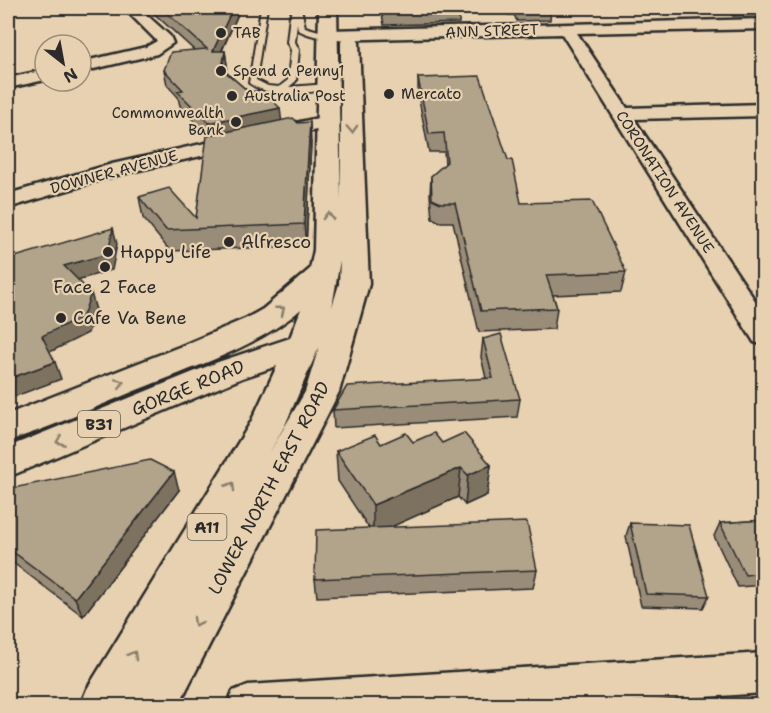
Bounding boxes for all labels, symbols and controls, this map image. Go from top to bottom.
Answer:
street label: ANN STREET [445,19,539,43]
place label: TAB [233,23,261,43]
marker: TAB [214,26,228,40]
north arrow [33,33,93,93]
place label: Spend a Penny1 [233,61,345,81]
text: N [60,63,81,88]
marker: Spend a Penny1 [214,64,228,78]
place label: Mercato [401,84,461,104]
place label: Australia Post [244,86,346,106]
marker: Mercato [382,87,396,101]
marker: Australia Post [225,89,239,103]
place label: Commonwealth Bank [112,103,224,140]
street label: CORONATION AVENUE [611,107,719,257]
marker: Commonwealth Bank [229,115,243,129]
one-way arrow [346,124,358,133]
street label: DOWNER AVENUE [48,145,180,199]
one-way arrow [322,211,334,220]
place label: Alfresco [241,230,311,254]
marker: Alfresco [222,235,236,249]
place label: Happy Life [120,240,211,264]
marker: Happy Life [101,245,115,259]
marker: Face 2 Face [98,260,112,274]
place label: Face 2 Face [53,275,157,299]
place label: Cafe Va Bene [73,306,187,330]
one-way arrow [274,306,285,317]
marker: Cafe Va Bene [54,311,68,325]
street label: GORGE ROAD [128,354,248,422]
street label: LOWER NORTH EAST ROAD [203,377,336,599]
one-way arrow [114,378,125,390]
road number: B31 [78,411,120,437]
one-way arrow [55,434,66,446]
one-way arrow [224,482,235,492]
road number: A11 [188,514,226,540]
one-way arrow [193,616,204,626]
one-way arrow [126,651,137,661]

